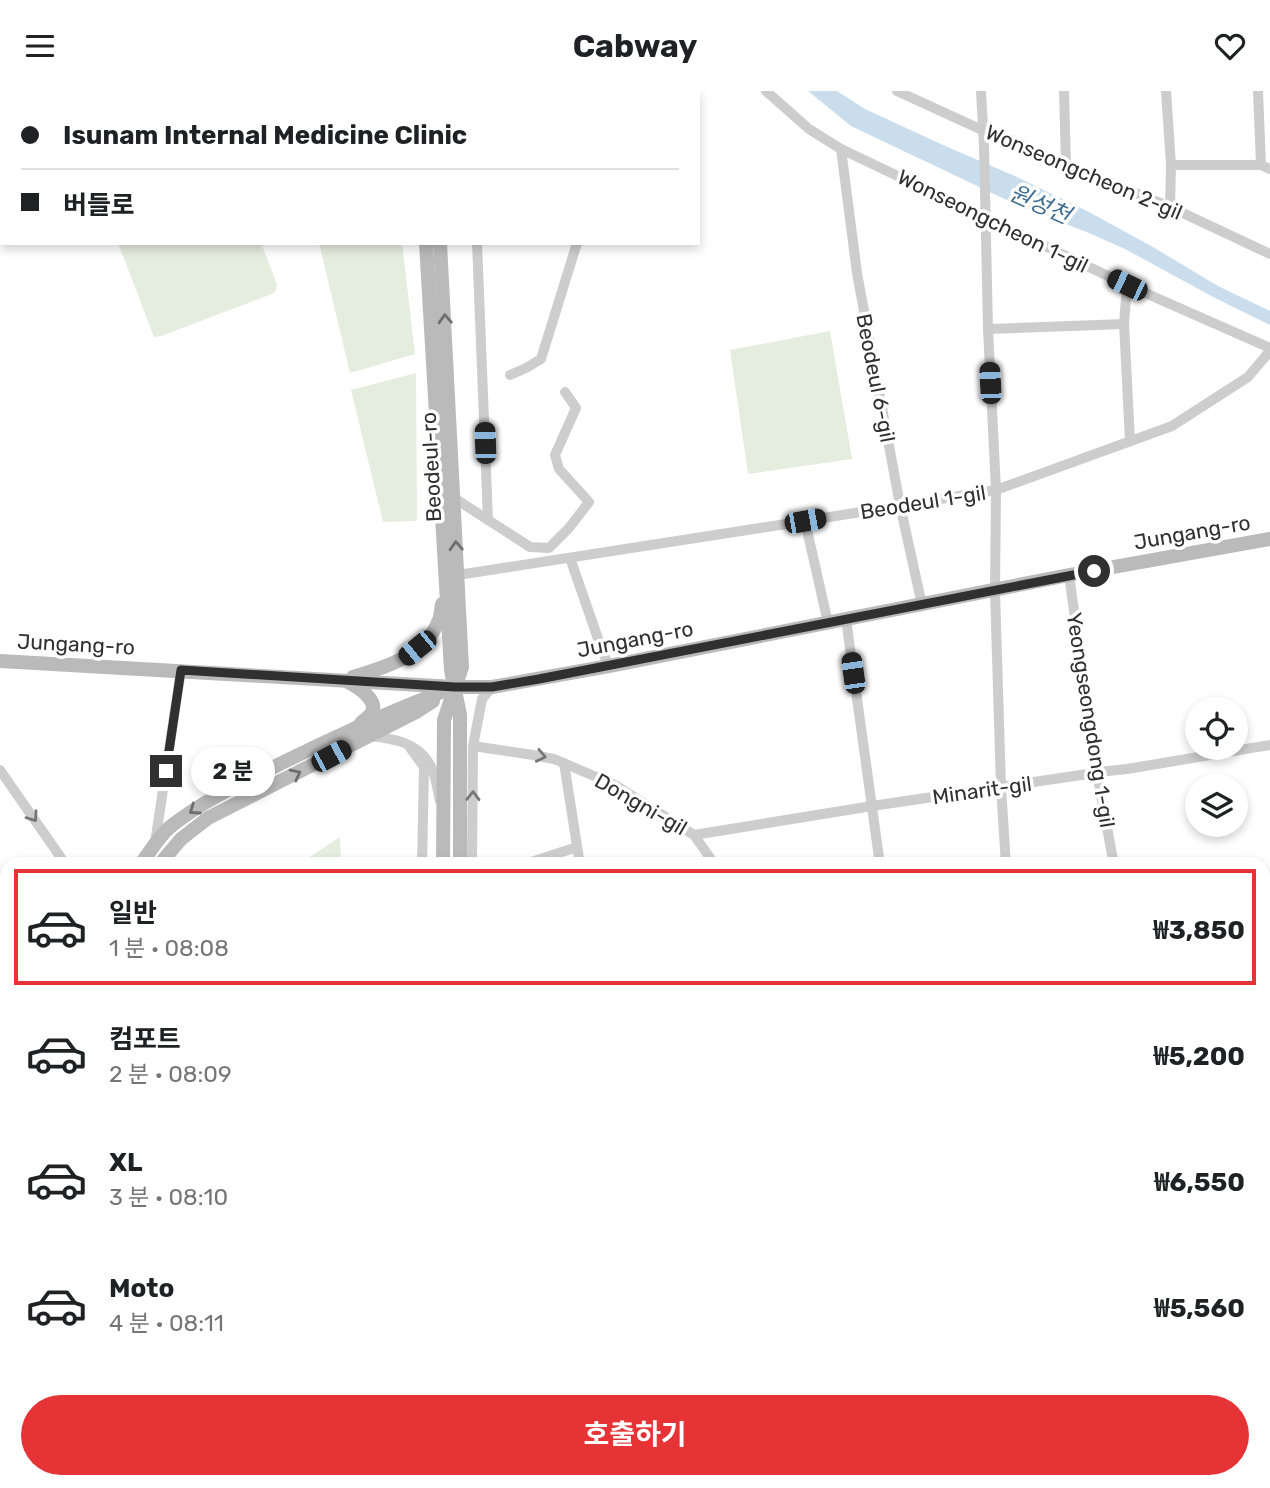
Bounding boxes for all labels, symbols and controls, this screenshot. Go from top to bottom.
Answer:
icon: menu [21,27,59,65]
text: Cabway [573,27,697,65]
icon: heart [1211,27,1249,65]
street label: Wonseongcheon 2-gil [982,119,1186,225]
text: Isunam Internal Medicine Clinic [63,120,467,151]
street label: Wonseongcheon 1-gil [894,164,1092,278]
water label: 원성천 [1005,178,1077,231]
text: 버들로 [63,190,135,221]
car [1104,266,1151,304]
street label: Beodeul 6-gil [851,312,901,444]
one-way arrow [437,313,452,324]
car [979,361,1002,405]
street label: Beodeul-ro [416,411,446,523]
car [474,422,497,464]
street label: Beodeul 1-gil [858,480,988,524]
car [783,507,828,535]
street label: Jungang-ro [1132,509,1252,555]
one-way arrow [449,541,464,552]
route start [1078,555,1110,587]
street label: Yeongseongdong 1-gil [1062,611,1120,829]
street label: Jungang-ro [575,615,695,663]
car [395,627,440,669]
street label: Jungang-ro [16,628,136,660]
car [840,651,867,695]
map controls [1185,697,1248,837]
button: locate [1185,697,1248,760]
car [308,737,355,775]
callout: 2 분 [190,747,274,795]
one-way arrow [535,748,547,763]
route end [150,755,182,787]
text: 2 분 [212,757,254,785]
one-way arrow [289,768,301,782]
street label: Dongni-gil [590,768,692,840]
street label: Minarit-gil [931,771,1033,809]
button: layers [1185,774,1248,837]
one-way arrow [465,791,480,802]
one-way arrow [189,802,202,814]
one-way arrow [25,809,37,822]
icon: car [25,896,88,959]
text: 일반 [109,898,157,929]
text: ₩3,850 [1153,915,1245,946]
text: 1 분 · 08:08 [109,934,229,962]
icon: car [25,1022,88,1085]
text: 컴포트 [109,1024,181,1055]
text: ₩5,200 [1153,1041,1245,1072]
text: 2 분 · 08:09 [109,1060,232,1088]
text: XL [109,1147,142,1178]
icon: car [25,1148,88,1211]
text: ₩6,550 [1154,1167,1245,1198]
text: 3 분 · 08:10 [109,1183,228,1211]
text: Moto [109,1273,174,1304]
icon: car [25,1274,88,1337]
text: ₩5,560 [1154,1293,1245,1324]
text: 4 분 · 08:11 [109,1309,224,1337]
button: 호출하기 [21,1395,1249,1475]

